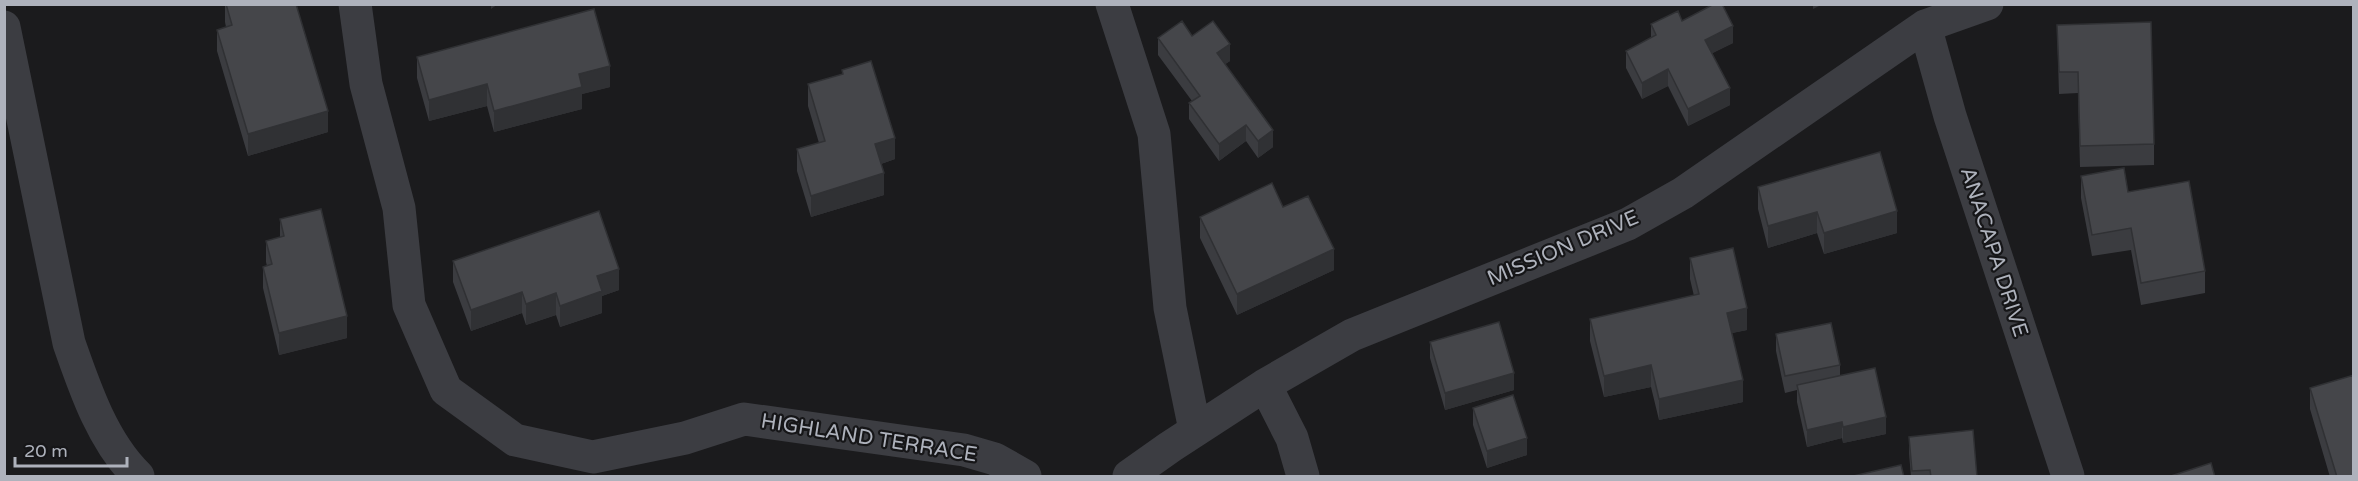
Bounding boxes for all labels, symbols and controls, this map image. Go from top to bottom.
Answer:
street label: ANACAPA DRIVE [1955,164,2033,340]
street label: MISSION DRIVE [1483,205,1643,291]
street label: HIGHLAND TERRACE [759,409,979,467]
scale bar [15,430,128,468]
text: 20 m [24,440,68,462]

